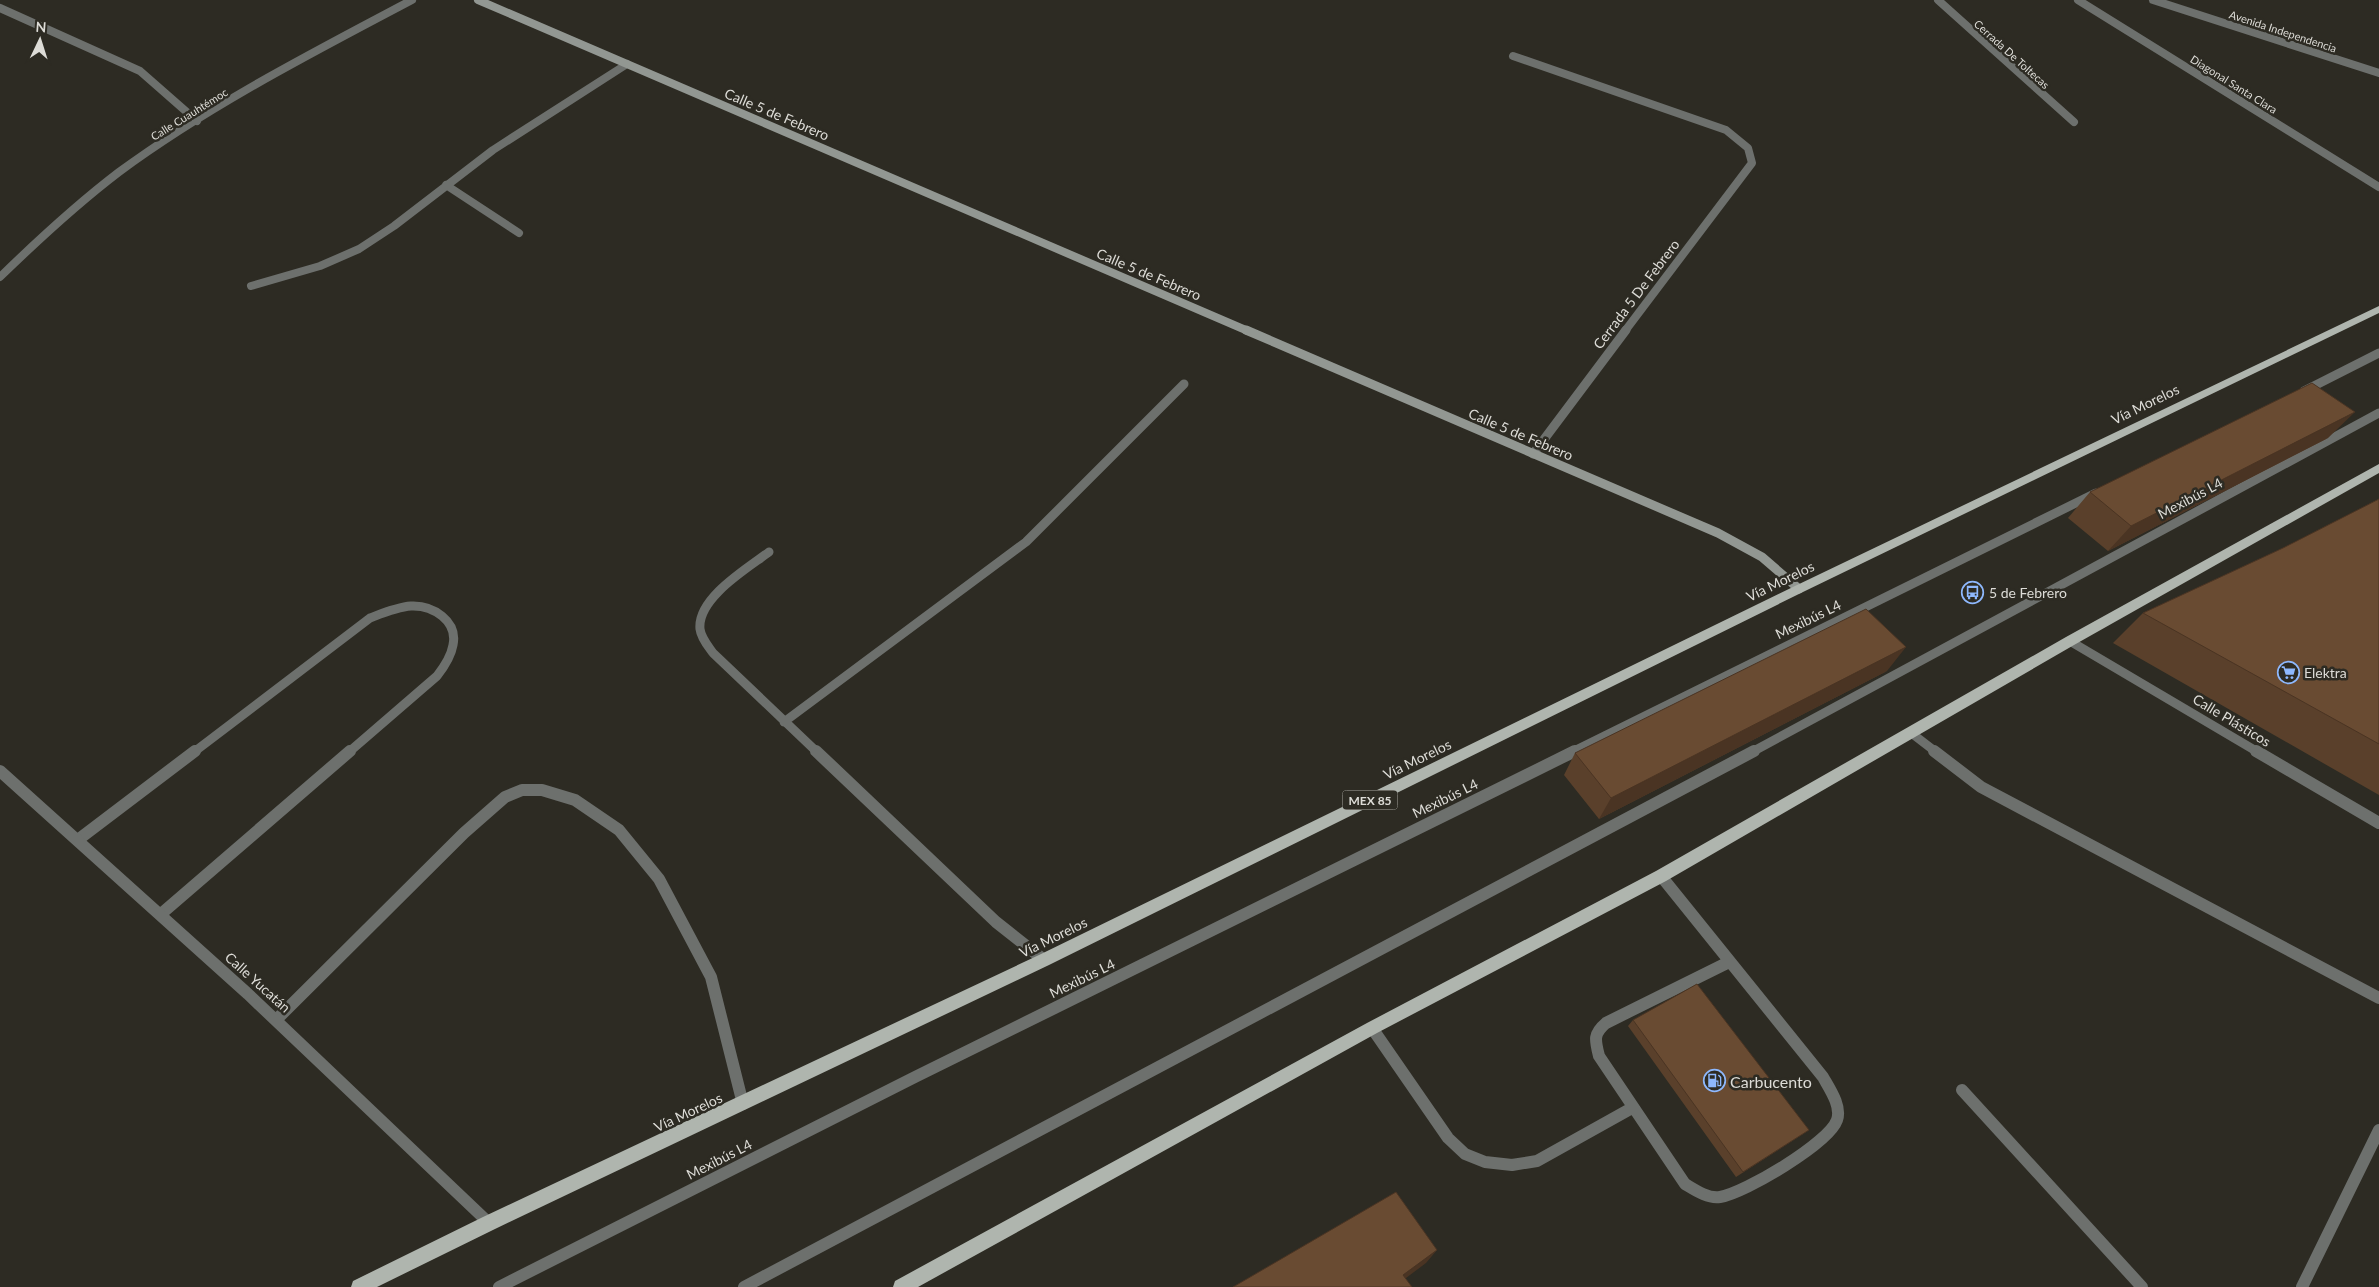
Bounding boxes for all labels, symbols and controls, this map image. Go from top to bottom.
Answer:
street label: Avenida Independencia [2228,7,2338,55]
north arrow [15,15,65,65]
street label: Cerrada De Toltecas [1972,17,2052,91]
text: N [35,18,47,35]
street label: Diagonal Santa Clara [2188,52,2280,116]
street label: Calle 5 de Febrero [722,84,832,144]
street label: Calle Cuauhtémoc [148,85,230,143]
street label: Cerrada 5 De Febrero [1589,236,1683,352]
street label: Calle 5 de Febrero [1094,244,1204,304]
street label: Vía Morelos [2108,380,2182,428]
street label: Calle 5 de Febrero [1466,404,1576,464]
street label: Mexibús L4 [2155,474,2225,522]
street label: Vía Morelos [1743,557,1817,605]
bus stop icon: 5 de Febrero [1961,580,1985,604]
place label: 5 de Febrero [1989,584,2067,601]
street label: Mexibús L4 [1772,596,1844,642]
supermarket icon: Elektra [2276,660,2300,684]
place label: Elektra [2304,664,2347,681]
street label: Calle Plásticos [2190,690,2274,750]
street label: Vía Morelos [1380,735,1454,783]
street label: Mexibús L4 [1409,775,1481,821]
road number: MEX 85 [1342,790,1398,810]
street label: Vía Morelos [1016,913,1090,961]
street label: Calle Yucatán [222,948,294,1016]
street label: Mexibús L4 [1046,955,1118,1001]
fuel station icon: Carbucento [1702,1069,1726,1093]
place label: Carbucento [1730,1072,1812,1091]
street label: Vía Morelos [651,1089,725,1135]
street label: Mexibús L4 [684,1135,754,1183]

